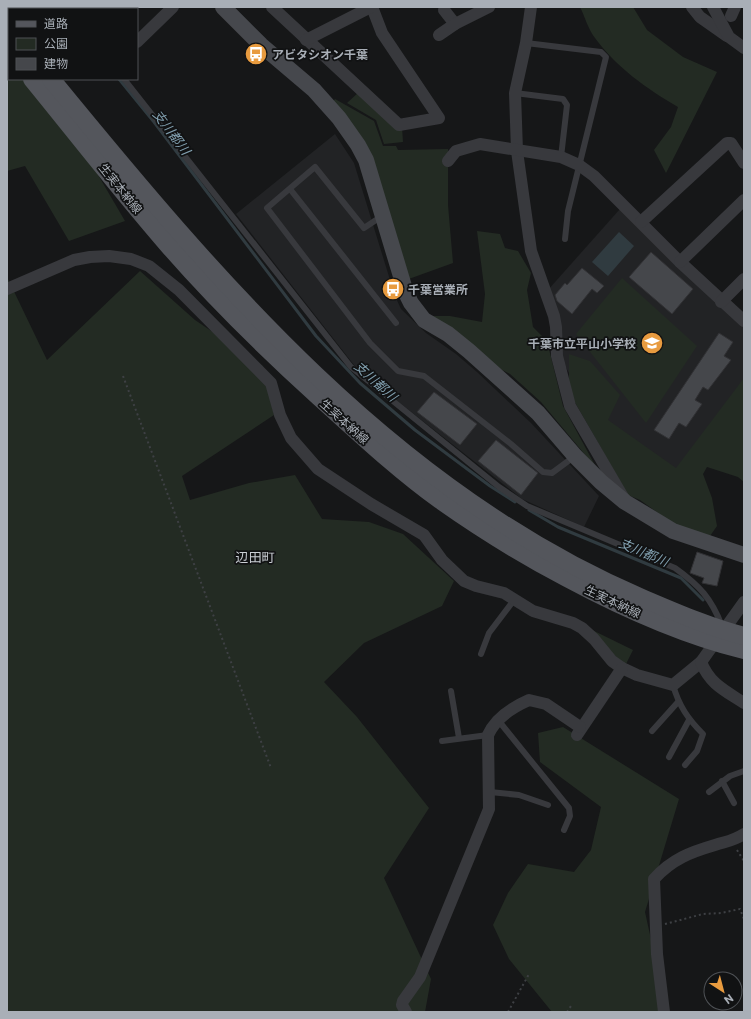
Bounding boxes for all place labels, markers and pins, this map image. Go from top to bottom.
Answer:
bus stop icon: アビタシオン千葉 [243,41,269,67]
place label: アビタシオン千葉 [272,47,368,61]
bus stop icon: 千葉営業所 [380,276,406,302]
place label: 千葉営業所 [408,282,468,296]
school or university icon: 千葉市立平山小学校 [639,330,665,356]
place label: 千葉市立平山小学校 [528,336,636,350]

